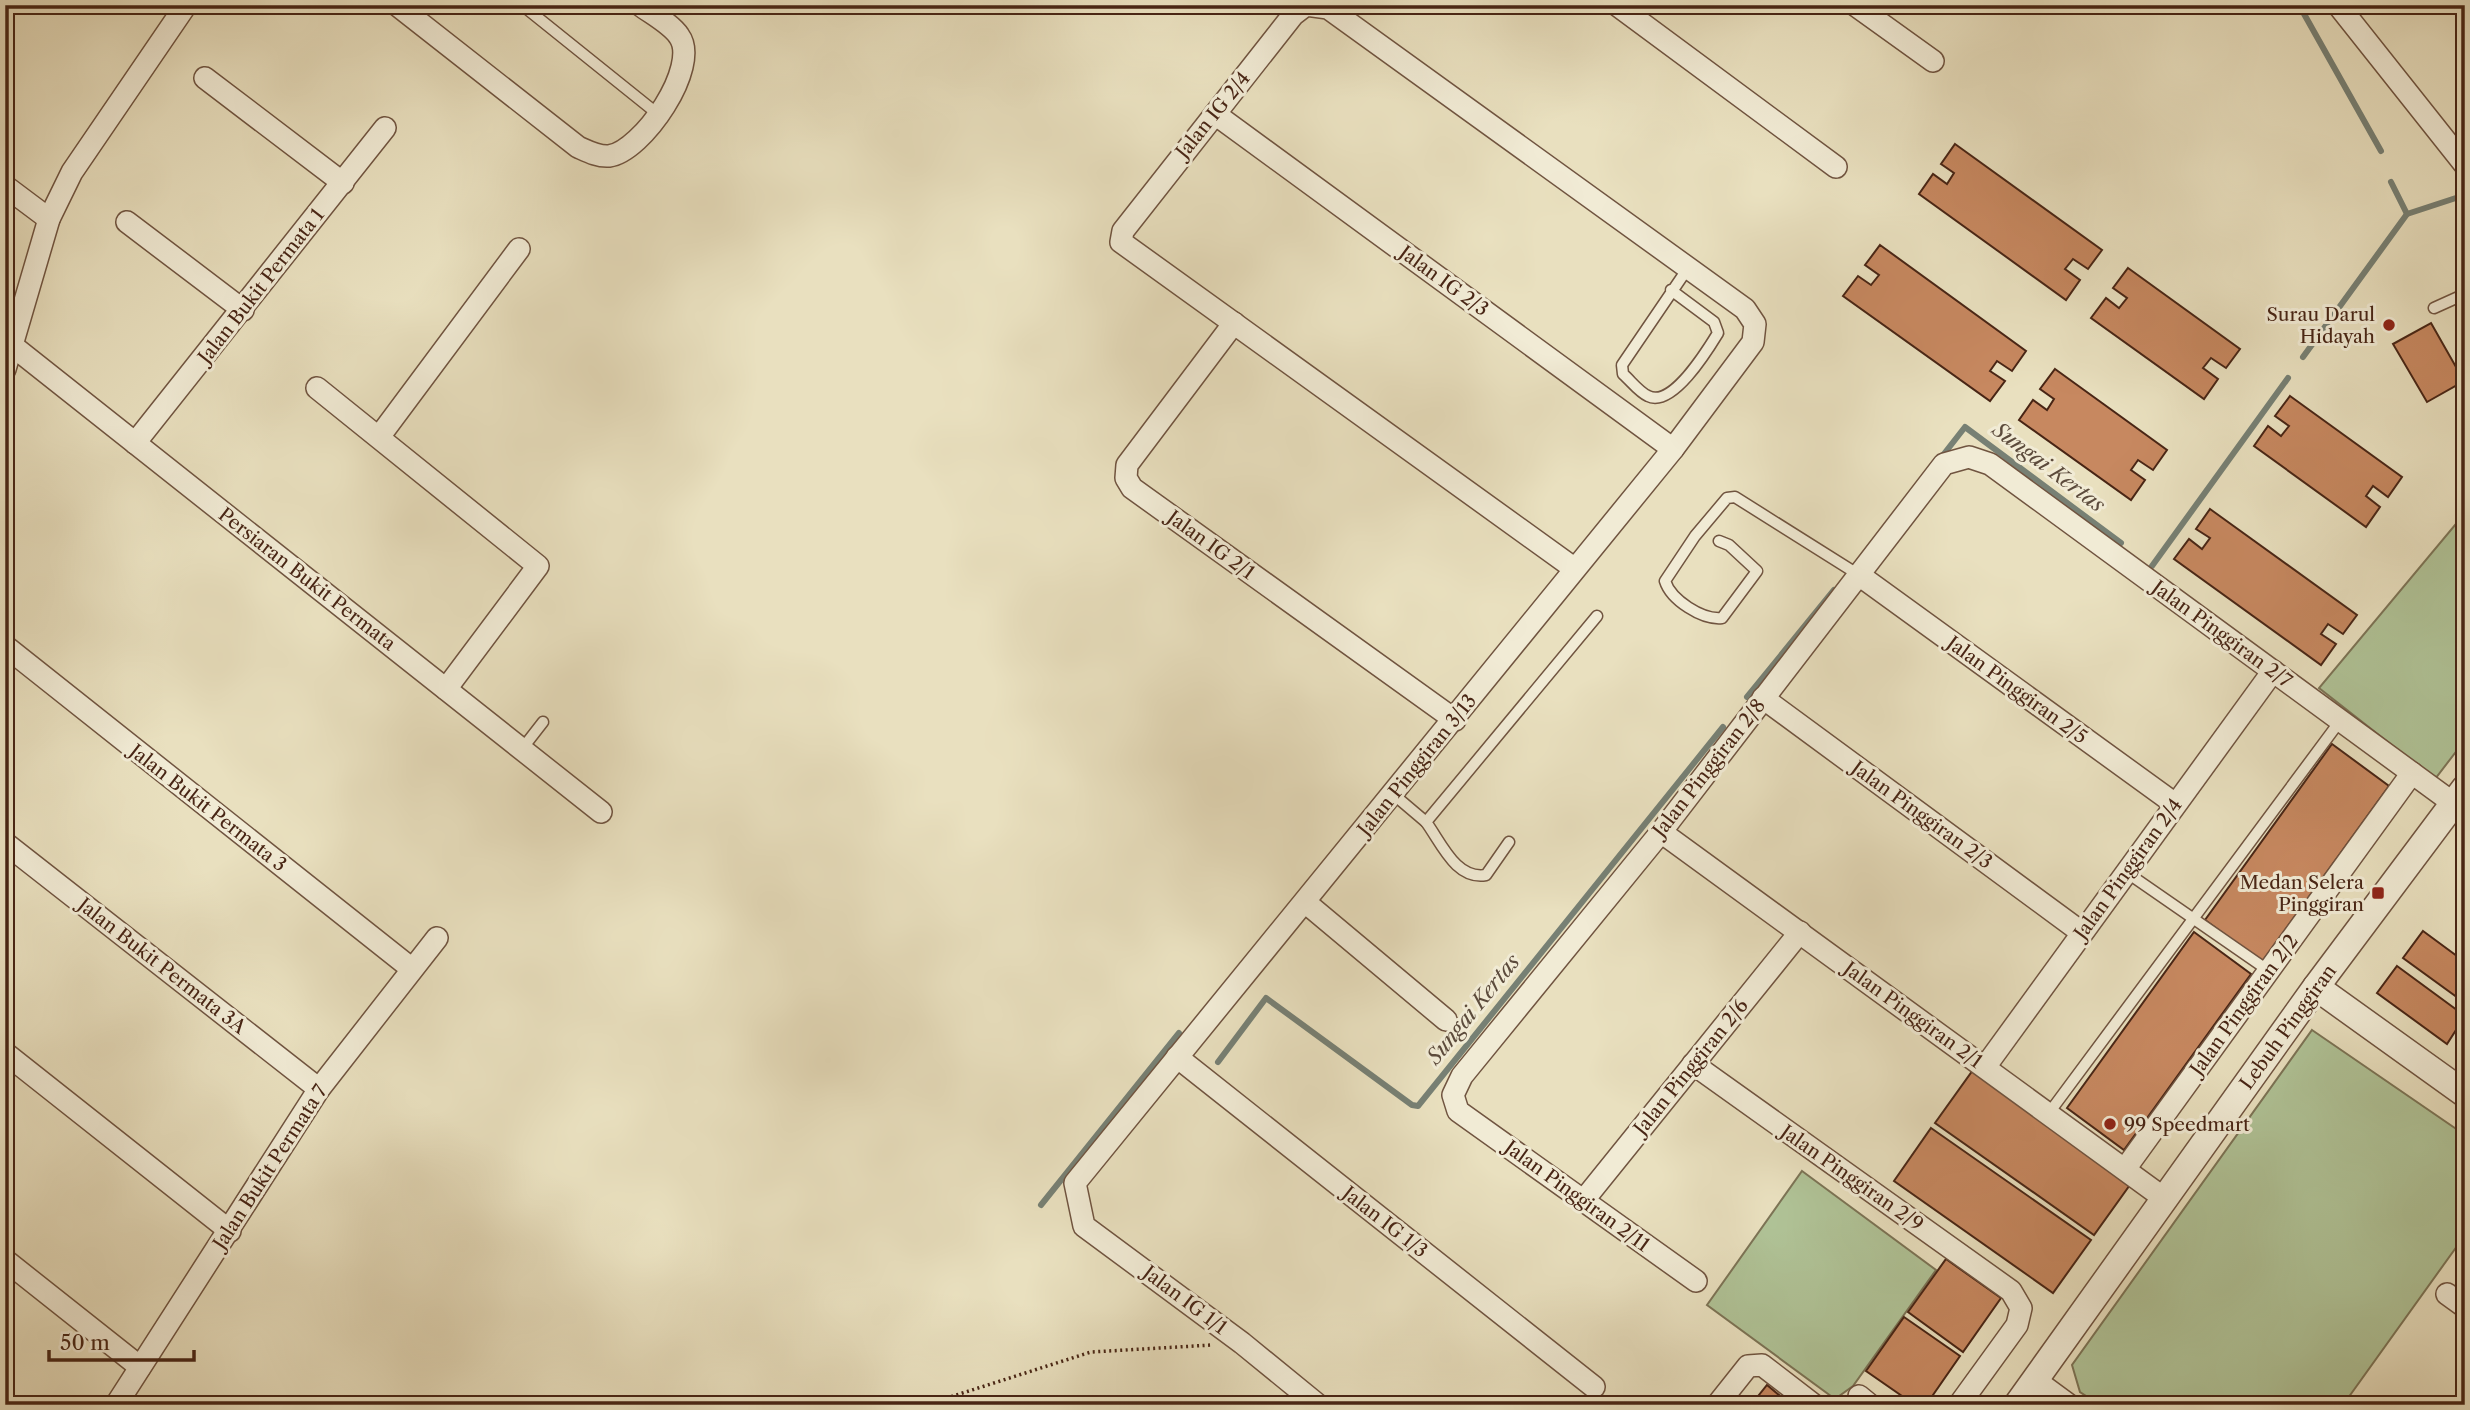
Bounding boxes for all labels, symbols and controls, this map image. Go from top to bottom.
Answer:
street label: Jalan IG 2/4 [1169,67,1255,165]
street label: Jalan Bukit Permata 1 [191,204,329,371]
street label: Jalan IG 2/3 [1392,239,1493,321]
place label: Surau Darul Hidayah [2266,303,2375,348]
marker: Surau Darul Hidayah [2381,317,2397,333]
water label: Sungai Kertas [1986,415,2111,518]
street label: Persiaran Bukit Permata [214,503,400,655]
street label: Jalan IG 2/1 [1160,504,1259,584]
street label: Jalan Pinggiran 2/7 [2145,574,2297,693]
street label: Jalan Pinggiran 2/5 [1940,630,2092,749]
street label: Jalan Pinggiran 3/13 [1351,690,1481,843]
street label: Jalan Pinggiran 2/8 [1646,694,1770,844]
street label: Jalan Bukit Permata 3 [122,738,291,877]
street label: Jalan Pinggiran 2/3 [1845,754,1997,874]
street label: Jalan Pinggiran 2/4 [2067,794,2187,946]
place label: Medan Selera Pinggiran [2240,871,2364,916]
marker: Medan Selera Pinggiran [2370,885,2386,901]
street label: Jalan Bukit Permata 3A [71,891,251,1039]
street label: Jalan Pinggiran 2/2 [2183,930,2303,1082]
water label: Sungai Kertas [1420,948,1525,1071]
street label: Jalan Pinggiran 2/1 [1837,955,1987,1073]
street label: Lebuh Pinggiran [2235,960,2341,1094]
street label: Jalan Pinggiran 2/6 [1627,994,1753,1142]
street label: Jalan Bukit Permata 7 [206,1080,332,1256]
place label: 99 Speedmart [2124,1113,2250,1136]
marker: 99 Speedmart [2102,1116,2118,1132]
street label: Jalan Pinggiran 2/9 [1774,1118,1928,1236]
street label: Jalan Pinggiran 2/11 [1498,1134,1654,1256]
street label: Jalan IG 1/3 [1335,1180,1432,1262]
street label: Jalan IG 1/1 [1136,1259,1232,1339]
scale bar [49,1319,194,1363]
text: 50 m [60,1330,110,1355]

